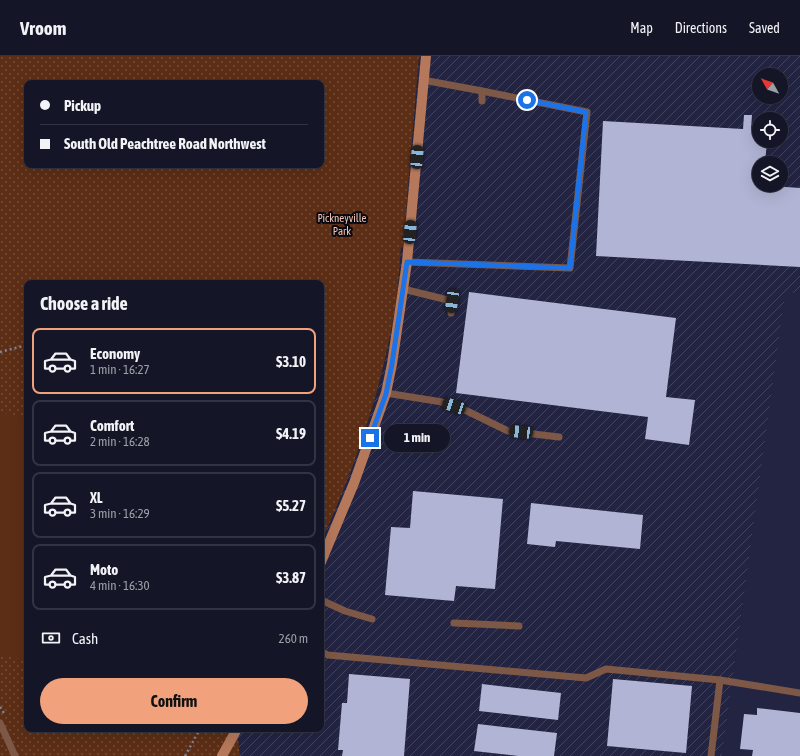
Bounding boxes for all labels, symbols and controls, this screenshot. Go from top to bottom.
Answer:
text: Vroom [20,17,66,39]
text: Map [630,20,653,36]
text: Directions [675,20,727,36]
text: Saved [749,20,780,36]
north arrow [752,68,788,104]
map controls [752,68,788,192]
route start [518,91,536,109]
text: Pickup [64,97,101,114]
button: locate [752,112,788,148]
text: South Old Peachtree Road Northwest [64,135,266,152]
car [410,145,424,169]
button: layers [752,156,788,192]
park label: Pickneyville Park [317,212,367,237]
car [403,219,417,245]
car [444,288,460,314]
text: Choose a ride [40,293,128,314]
icon: car [42,343,78,379]
text: Economy [90,345,140,362]
text: $3.10 [276,353,306,370]
text: 1 min · 16:27 [90,362,150,377]
car [441,396,467,416]
icon: car [42,415,78,451]
text: Comfort [90,417,134,434]
callout: 1 min [384,424,450,452]
text: $4.19 [276,425,306,442]
car [508,425,534,439]
route end [361,429,379,447]
text: 1 min [404,430,430,445]
text: 2 min · 16:28 [90,434,150,449]
icon: car [42,487,78,523]
text: XL [90,489,103,506]
text: $5.27 [276,497,306,514]
text: 3 min · 16:29 [90,506,150,521]
icon: car [42,559,78,595]
text: Moto [90,561,118,578]
text: $3.87 [276,569,306,586]
text: 4 min · 16:30 [90,578,150,593]
icon: cash [40,627,62,649]
text: Cash [72,630,98,647]
text: 260 m [279,631,308,646]
button: Confirm [40,678,308,724]

